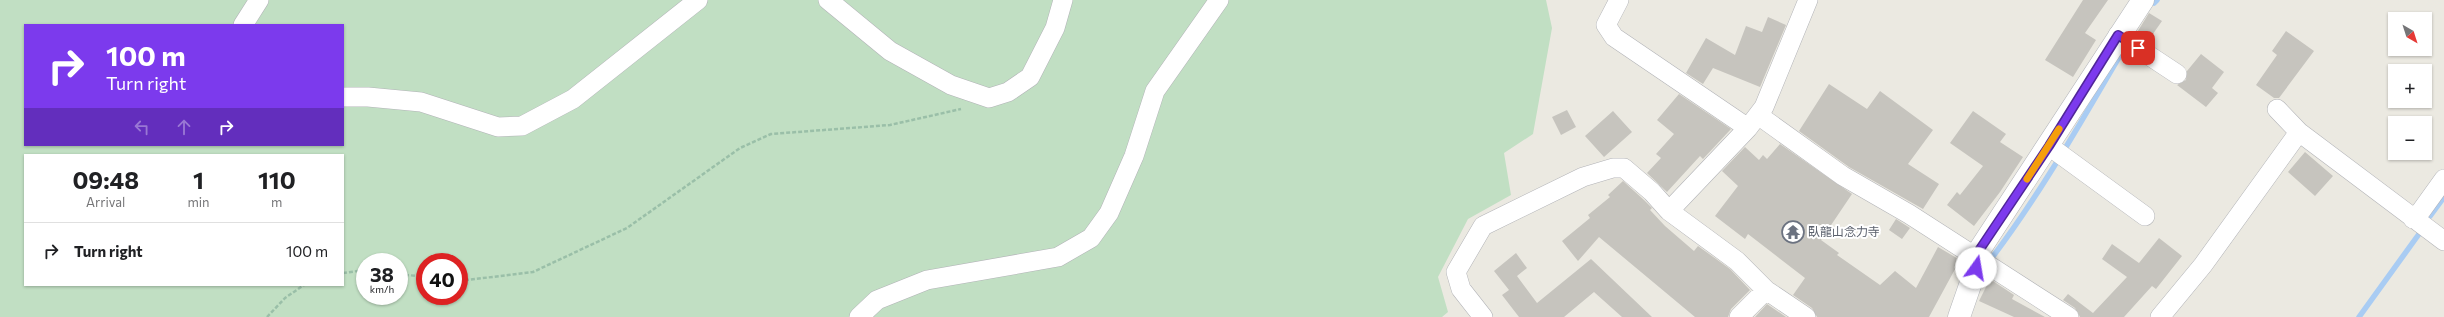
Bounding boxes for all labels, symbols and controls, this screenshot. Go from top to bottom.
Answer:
north arrow [2388,12,2432,56]
map controls [2388,12,2432,160]
pin [2121,31,2155,65]
icon: arrive [2127,37,2149,59]
text: 100 m [106,38,186,72]
icon: right [40,40,92,92]
button: + [2388,64,2432,108]
text: Turn right [106,72,186,94]
icon: left [131,116,153,138]
icon: ahead [173,116,195,138]
icon: right [215,116,237,138]
button: − [2388,116,2432,160]
text: 09:48 [72,165,139,194]
text: 1 [193,165,204,194]
text: 110 [258,165,296,194]
text: Arrival [86,194,125,210]
text: min [187,194,210,210]
text: m [271,194,282,210]
temple icon: 臥龍山念力寺 [1780,219,1806,245]
place label: 臥龍山念力寺 [1808,224,1880,238]
icon: right [40,240,62,262]
text: Turn right [74,242,143,260]
text: 100 m [286,242,328,260]
position arrow [1955,247,1997,289]
speed limit sign: 40 [416,253,468,305]
text: 38 [370,262,394,286]
text: km/h [370,283,394,295]

